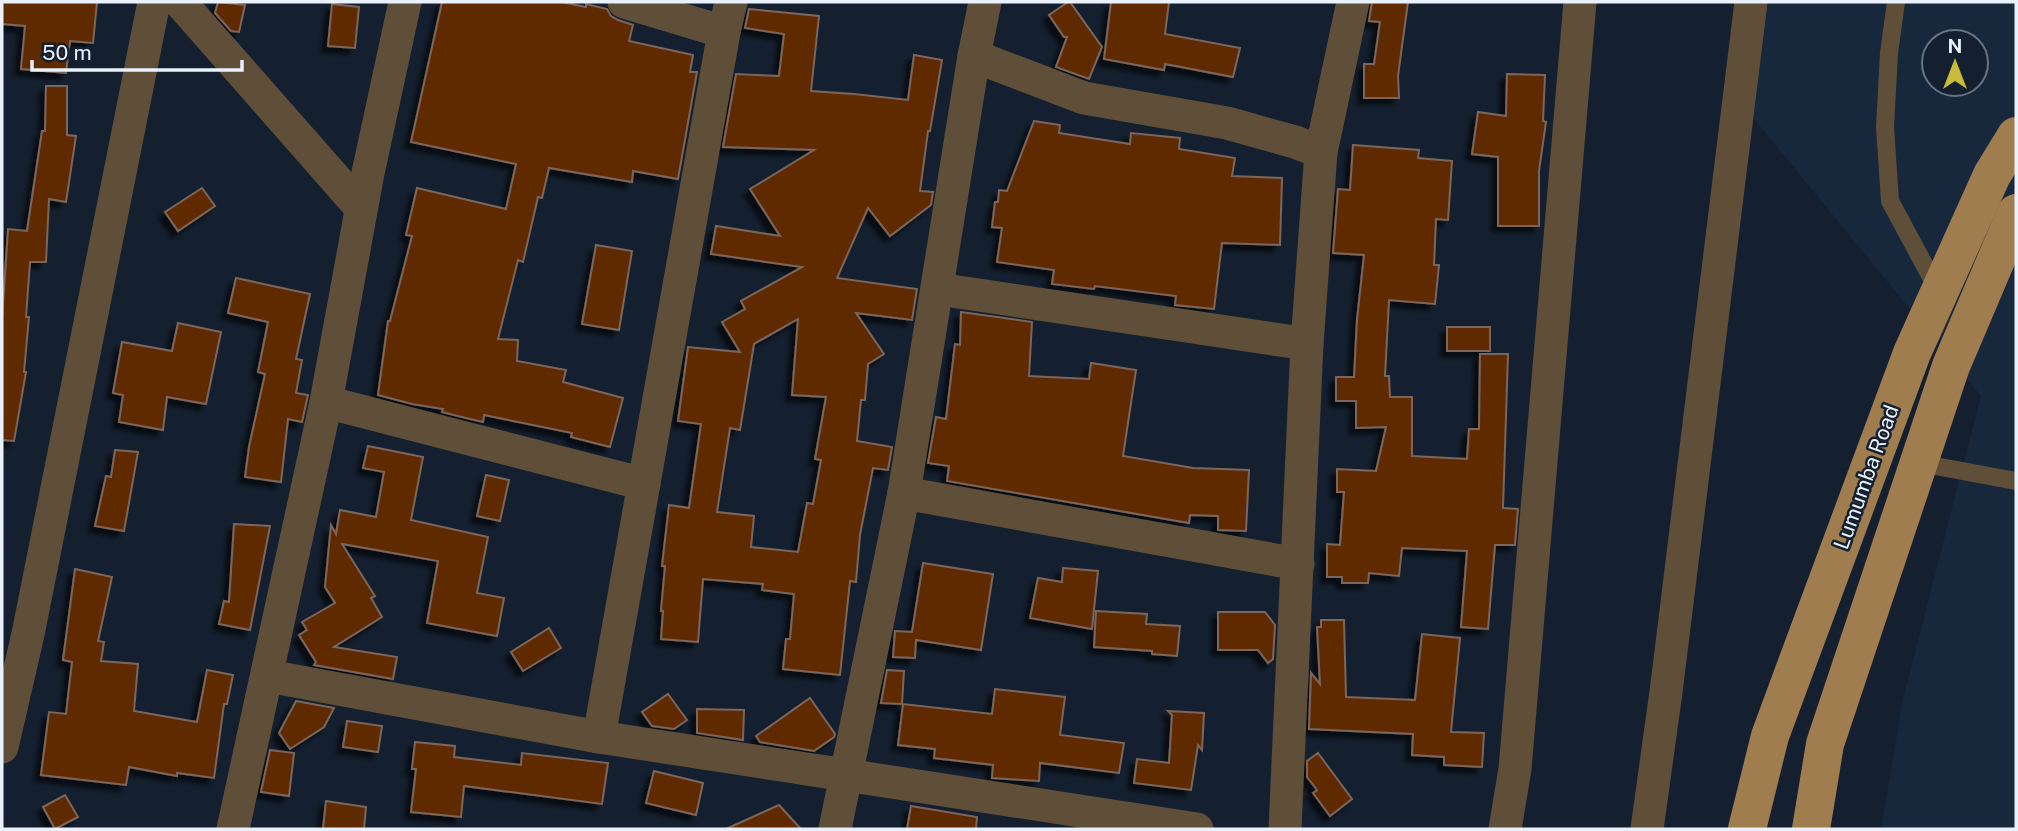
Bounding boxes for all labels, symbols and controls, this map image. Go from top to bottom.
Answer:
scale bar [32,28,242,72]
north arrow [1920,28,1990,98]
text: N [1948,35,1962,57]
text: 50 m [42,40,92,65]
street label: Lumumba Road [1828,401,1904,553]

